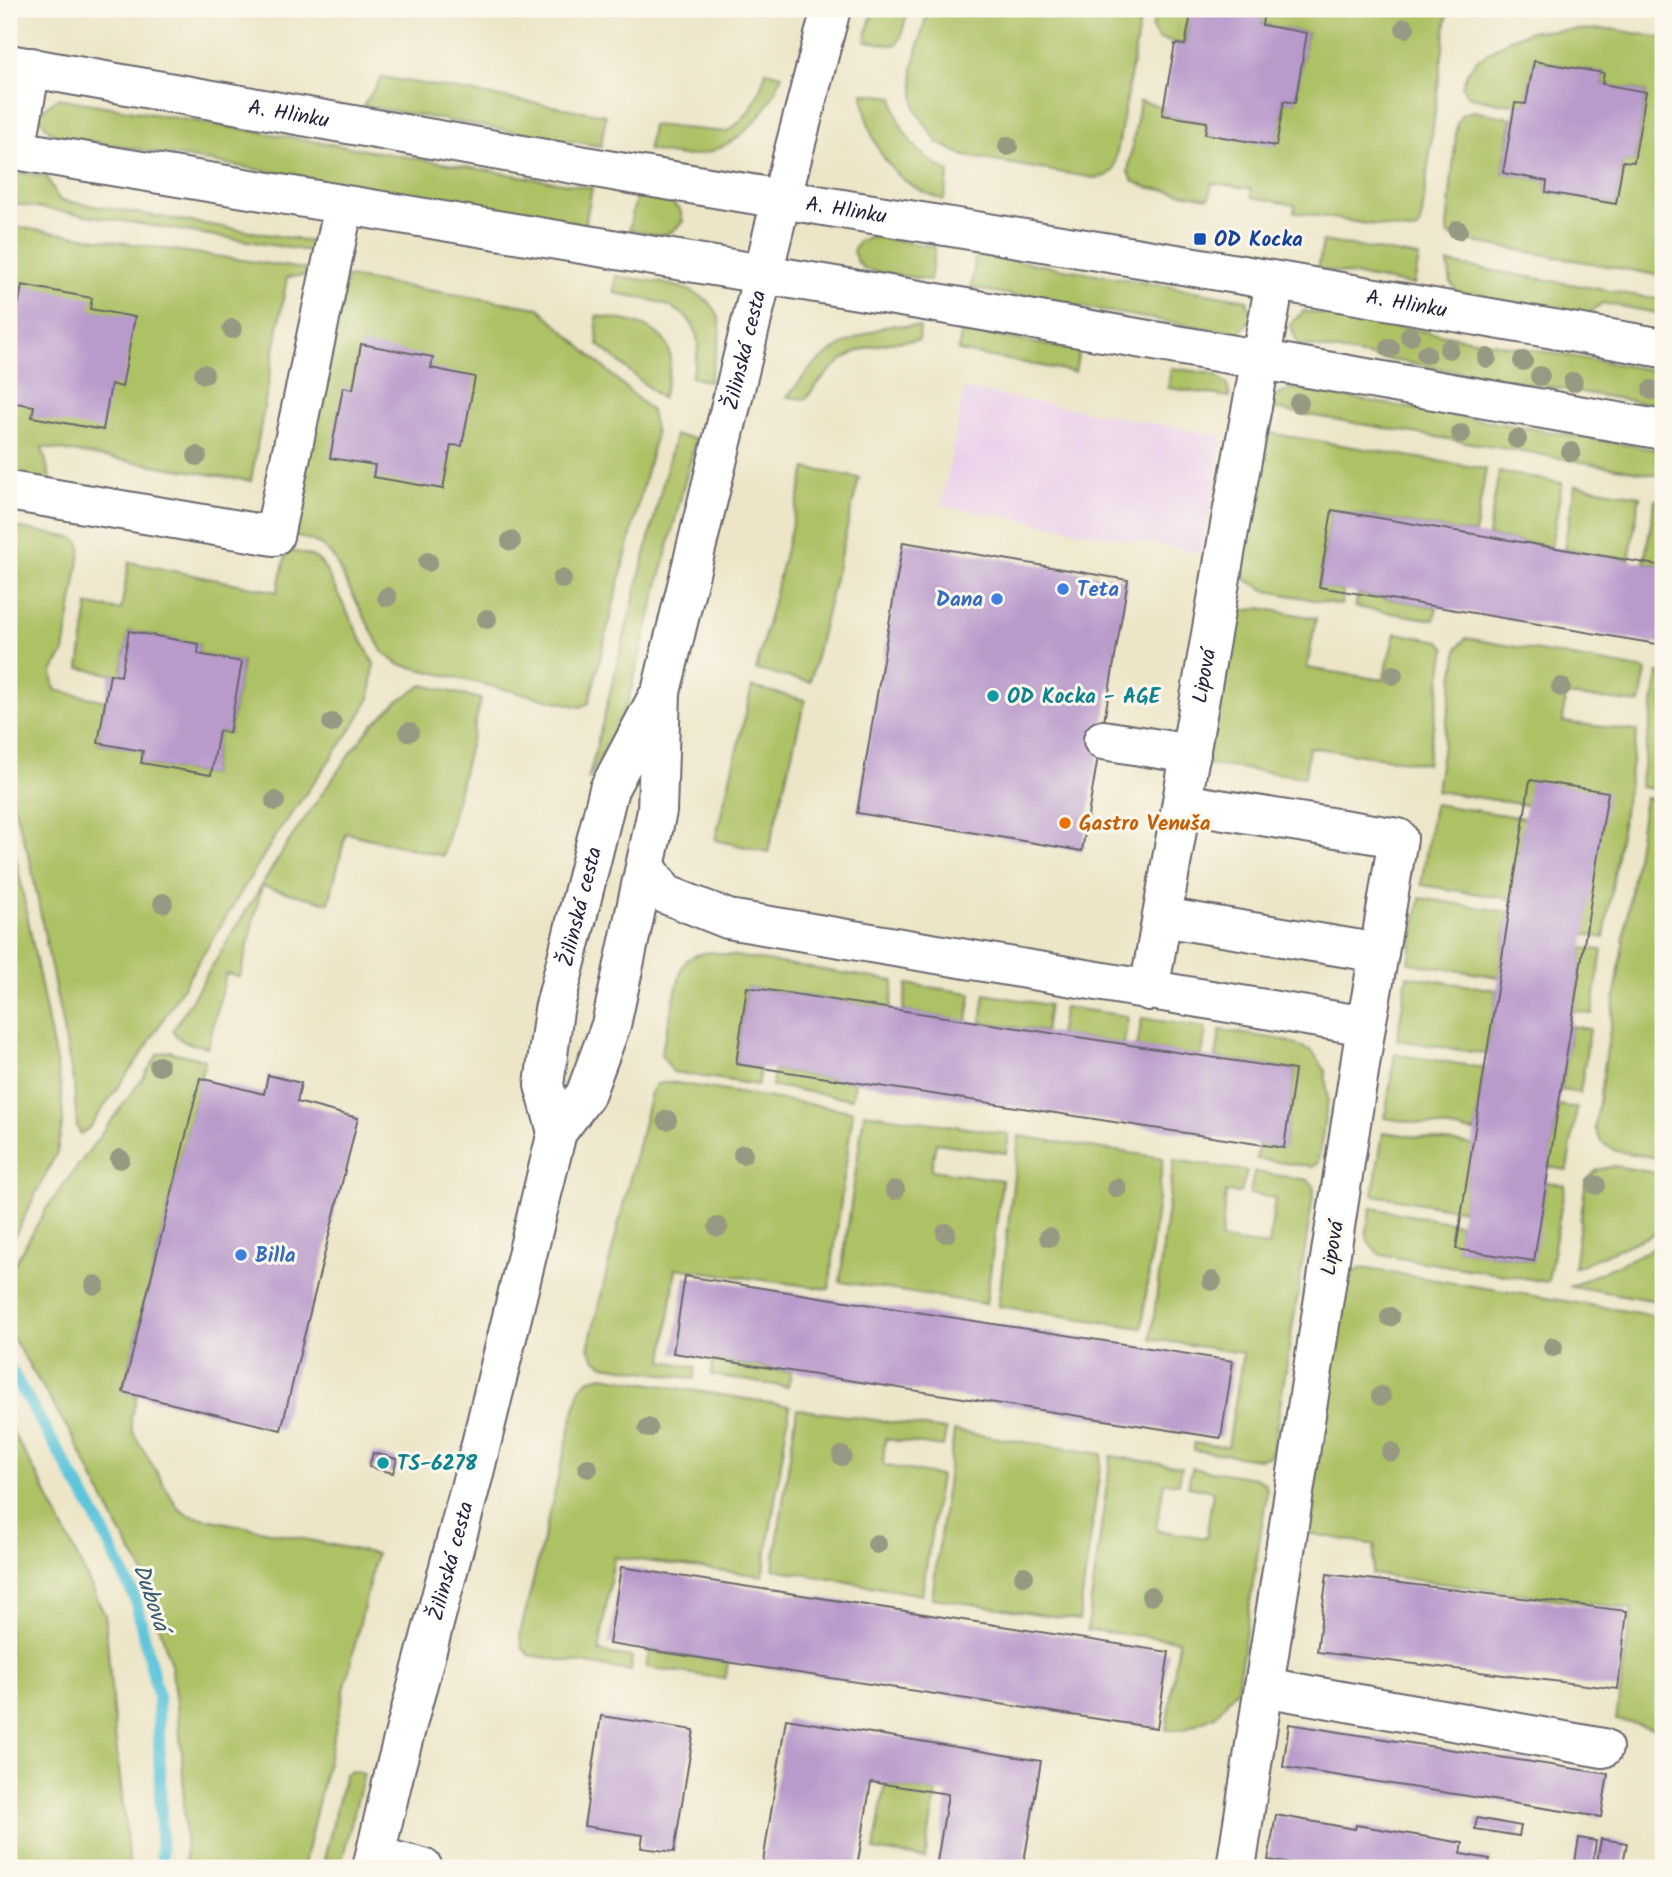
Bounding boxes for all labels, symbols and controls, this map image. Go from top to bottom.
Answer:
street label: A. Hlinku [245,92,331,138]
street label: A. Hlinku [803,188,889,234]
place label: OD Kocka [1214,224,1303,257]
marker: OD Kocka [1192,231,1208,247]
street label: A. Hlinku [1363,282,1449,328]
street label: Žilinská cesta [715,287,776,414]
place label: Teta [1077,574,1119,607]
marker: Teta [1055,581,1071,597]
place label: Dana [936,584,983,617]
marker: Dana [989,591,1005,607]
street label: Lipová [1184,644,1227,706]
place label: OD Kocka - AGE [1007,681,1162,714]
marker: OD Kocka - AGE [985,688,1001,704]
place label: Gastro Venuša [1079,808,1211,841]
marker: Gastro Venuša [1057,815,1073,831]
street label: Žilinská cesta [550,844,612,970]
street label: Lipová [1313,1217,1354,1278]
place label: Billa [255,1240,296,1273]
marker: Billa [233,1247,249,1263]
place label: TS-6278 [397,1448,478,1481]
marker: TS-6278 [375,1455,391,1471]
street label: Žilinská cesta [420,1498,484,1625]
water label: Dubová [122,1559,180,1642]

